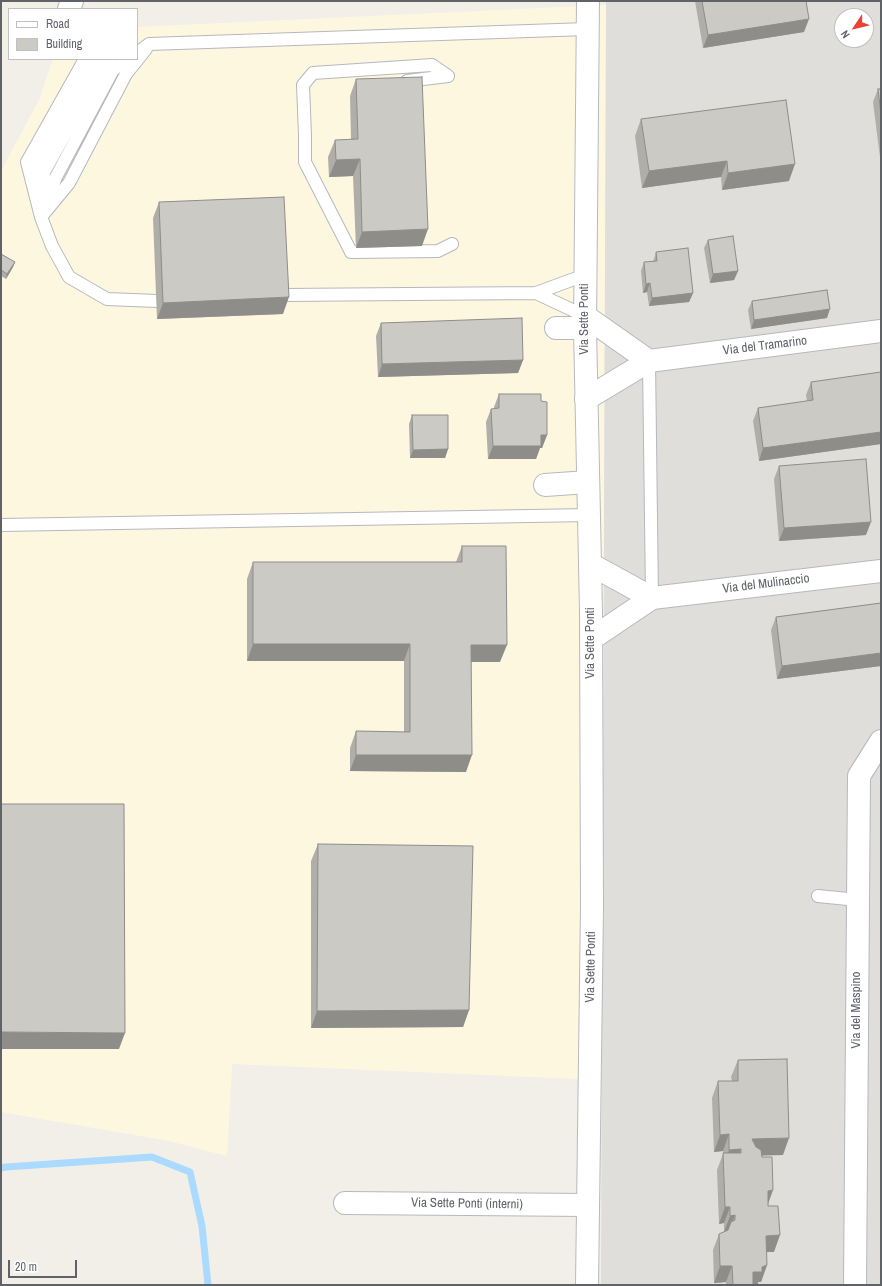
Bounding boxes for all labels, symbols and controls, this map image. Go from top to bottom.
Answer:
legend [8,8,138,60]
north arrow [834,8,874,48]
text: Road [46,16,70,32]
text: N [837,28,853,41]
text: Building [46,36,82,52]
street label: Via Sette Ponti [577,283,593,355]
street label: Via del Tramarino [722,333,808,359]
street label: Via del Mulinaccio [722,571,810,597]
street label: Via Sette Ponti [583,607,599,679]
street label: Via Sette Ponti [583,931,599,1003]
street label: Via del Maspino [849,972,865,1048]
street label: Via Sette Ponti (interni) [411,1195,523,1213]
scale bar [10,1252,79,1278]
text: 20 m [15,1259,37,1275]

